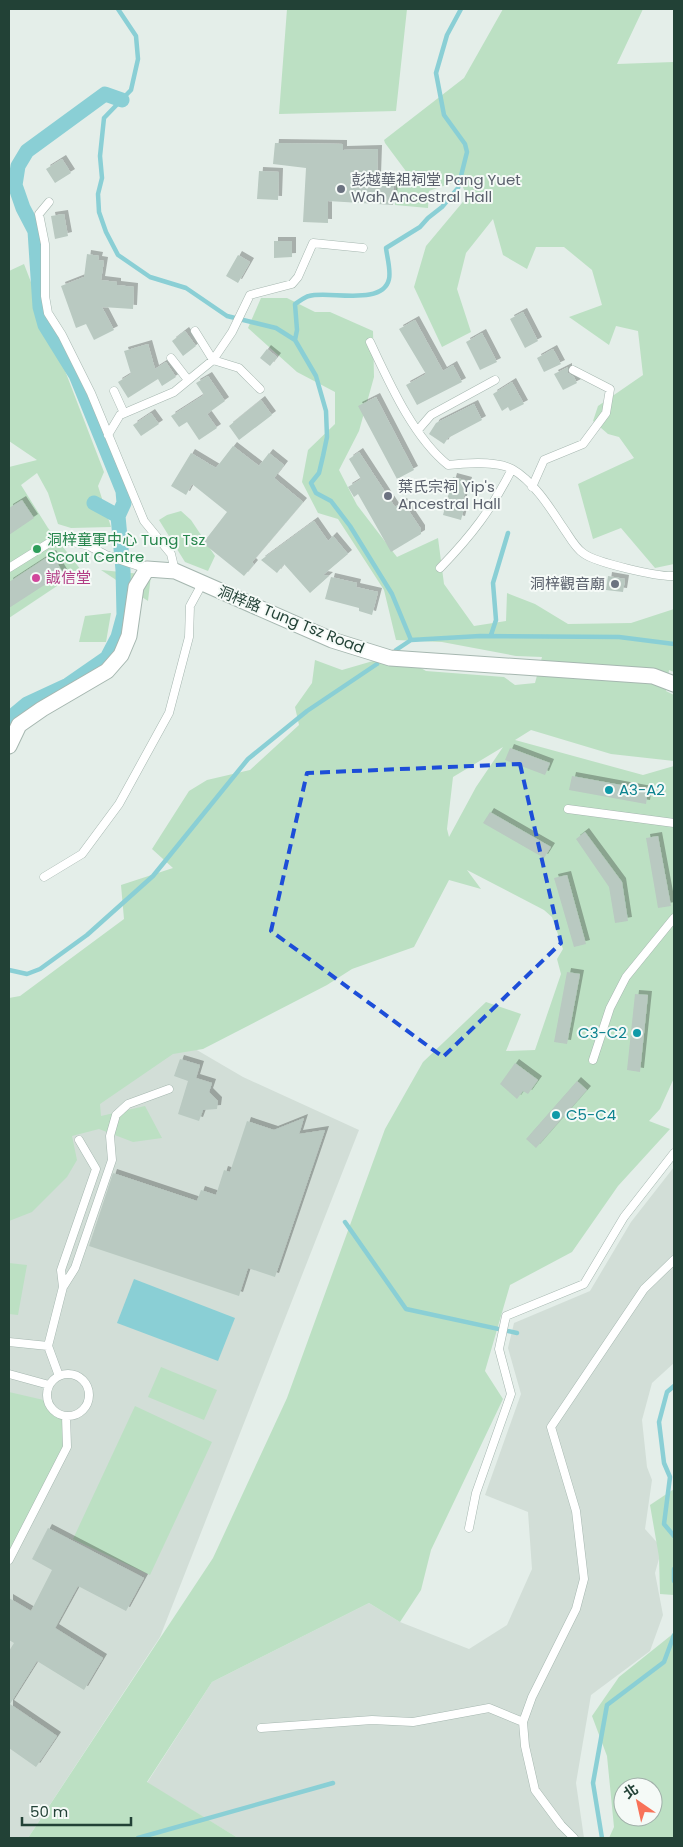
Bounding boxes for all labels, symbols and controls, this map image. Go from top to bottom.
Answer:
place label: 彭越華祖祠堂 Pang Yuet Wah Ancestral Hall [351,169,521,207]
marker: 彭越華祖祠堂 Pang Yuet Wah Ancestral Hall [335,183,347,195]
place label: 葉氏宗祠 Yip's Ancestral Hall [398,476,501,514]
marker: 葉氏宗祠 Yip's Ancestral Hall [382,490,394,502]
place label: 洞梓童軍中心 Tung Tsz Scout Centre [47,529,205,567]
marker: 洞梓童軍中心 Tung Tsz Scout Centre [31,543,43,555]
place label: 誠信堂 [46,567,91,588]
marker: 誠信堂 [30,572,42,584]
place label: 洞梓觀音廟 [530,573,605,594]
marker: 洞梓觀音廟 [609,578,621,590]
street label: 洞梓路 Tung Tsz Road [215,581,368,659]
place label: A3-A2 [619,779,665,800]
marker: A3-A2 [603,784,615,796]
place label: C3-C2 [578,1022,627,1043]
marker: C3-C2 [631,1027,643,1039]
place label: C5-C4 [566,1104,616,1125]
marker: C5-C4 [550,1109,562,1121]
north arrow [613,1777,663,1827]
text: 北 [619,1779,642,1803]
scale bar [22,1794,131,1826]
text: 50 m [30,1801,68,1822]

